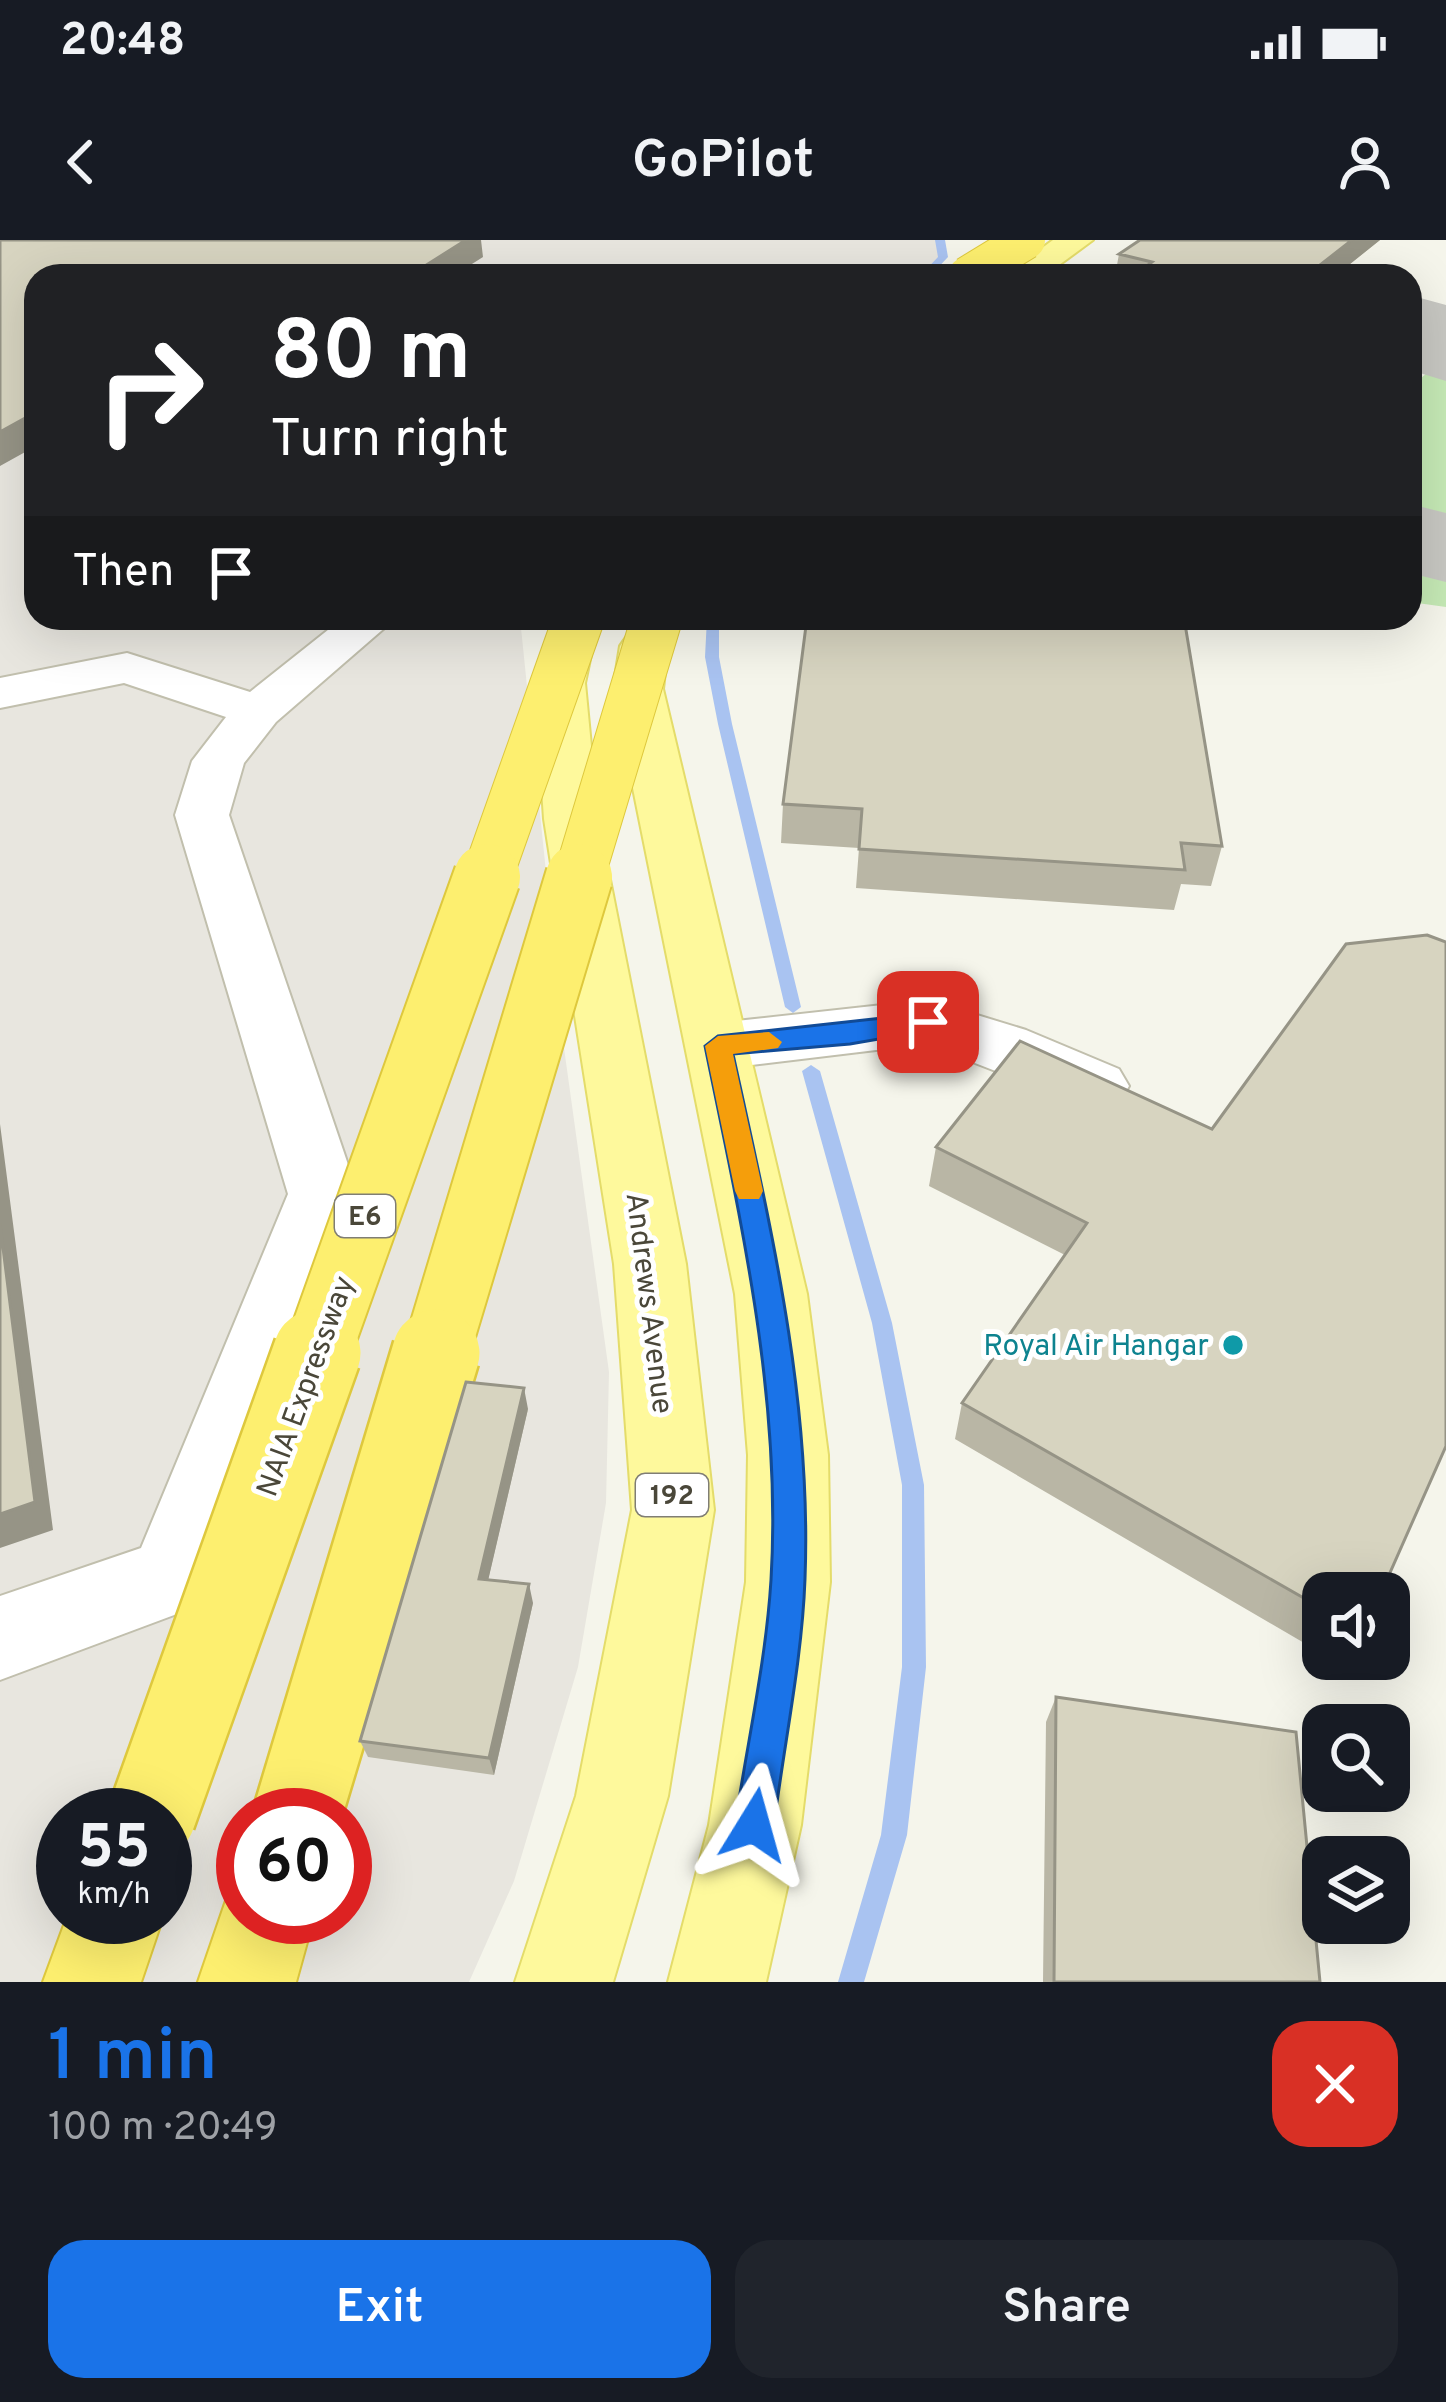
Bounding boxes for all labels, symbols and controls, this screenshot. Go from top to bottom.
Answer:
text: 20:48 [60,14,185,71]
text: GoPilot [632,128,814,197]
icon: back [48,129,114,195]
icon: person [1332,129,1398,195]
text: 80 m [270,303,471,409]
icon: right [72,312,228,468]
text: Turn right [270,407,509,476]
icon: arrive [198,540,264,606]
text: Then [72,545,174,602]
pin [877,971,979,1073]
icon: arrive [895,989,961,1055]
street label: Andrews Avenue [616,1190,679,1416]
road number: E6 [335,1195,395,1237]
street label: NAIA Expressway [250,1271,364,1502]
place label: Royal Air Hangar [983,1329,1209,1366]
marker: Royal Air Hangar [1220,1332,1246,1358]
road number: 192 [636,1474,708,1516]
map controls [1302,1572,1410,1944]
button: sound [1302,1572,1410,1680]
button: search [1302,1704,1410,1812]
position arrow [691,1762,817,1888]
speed limit sign: 60 [216,1788,372,1944]
text: 55 [77,1813,151,1889]
button: layers [1302,1836,1410,1944]
text: km/h [78,1877,150,1914]
text: 1 min [48,2014,218,2106]
button: close [1272,2021,1398,2147]
text: 100 m · 20:49 [48,2105,277,2154]
button: Exit [48,2240,711,2378]
button: Share [735,2240,1398,2378]

